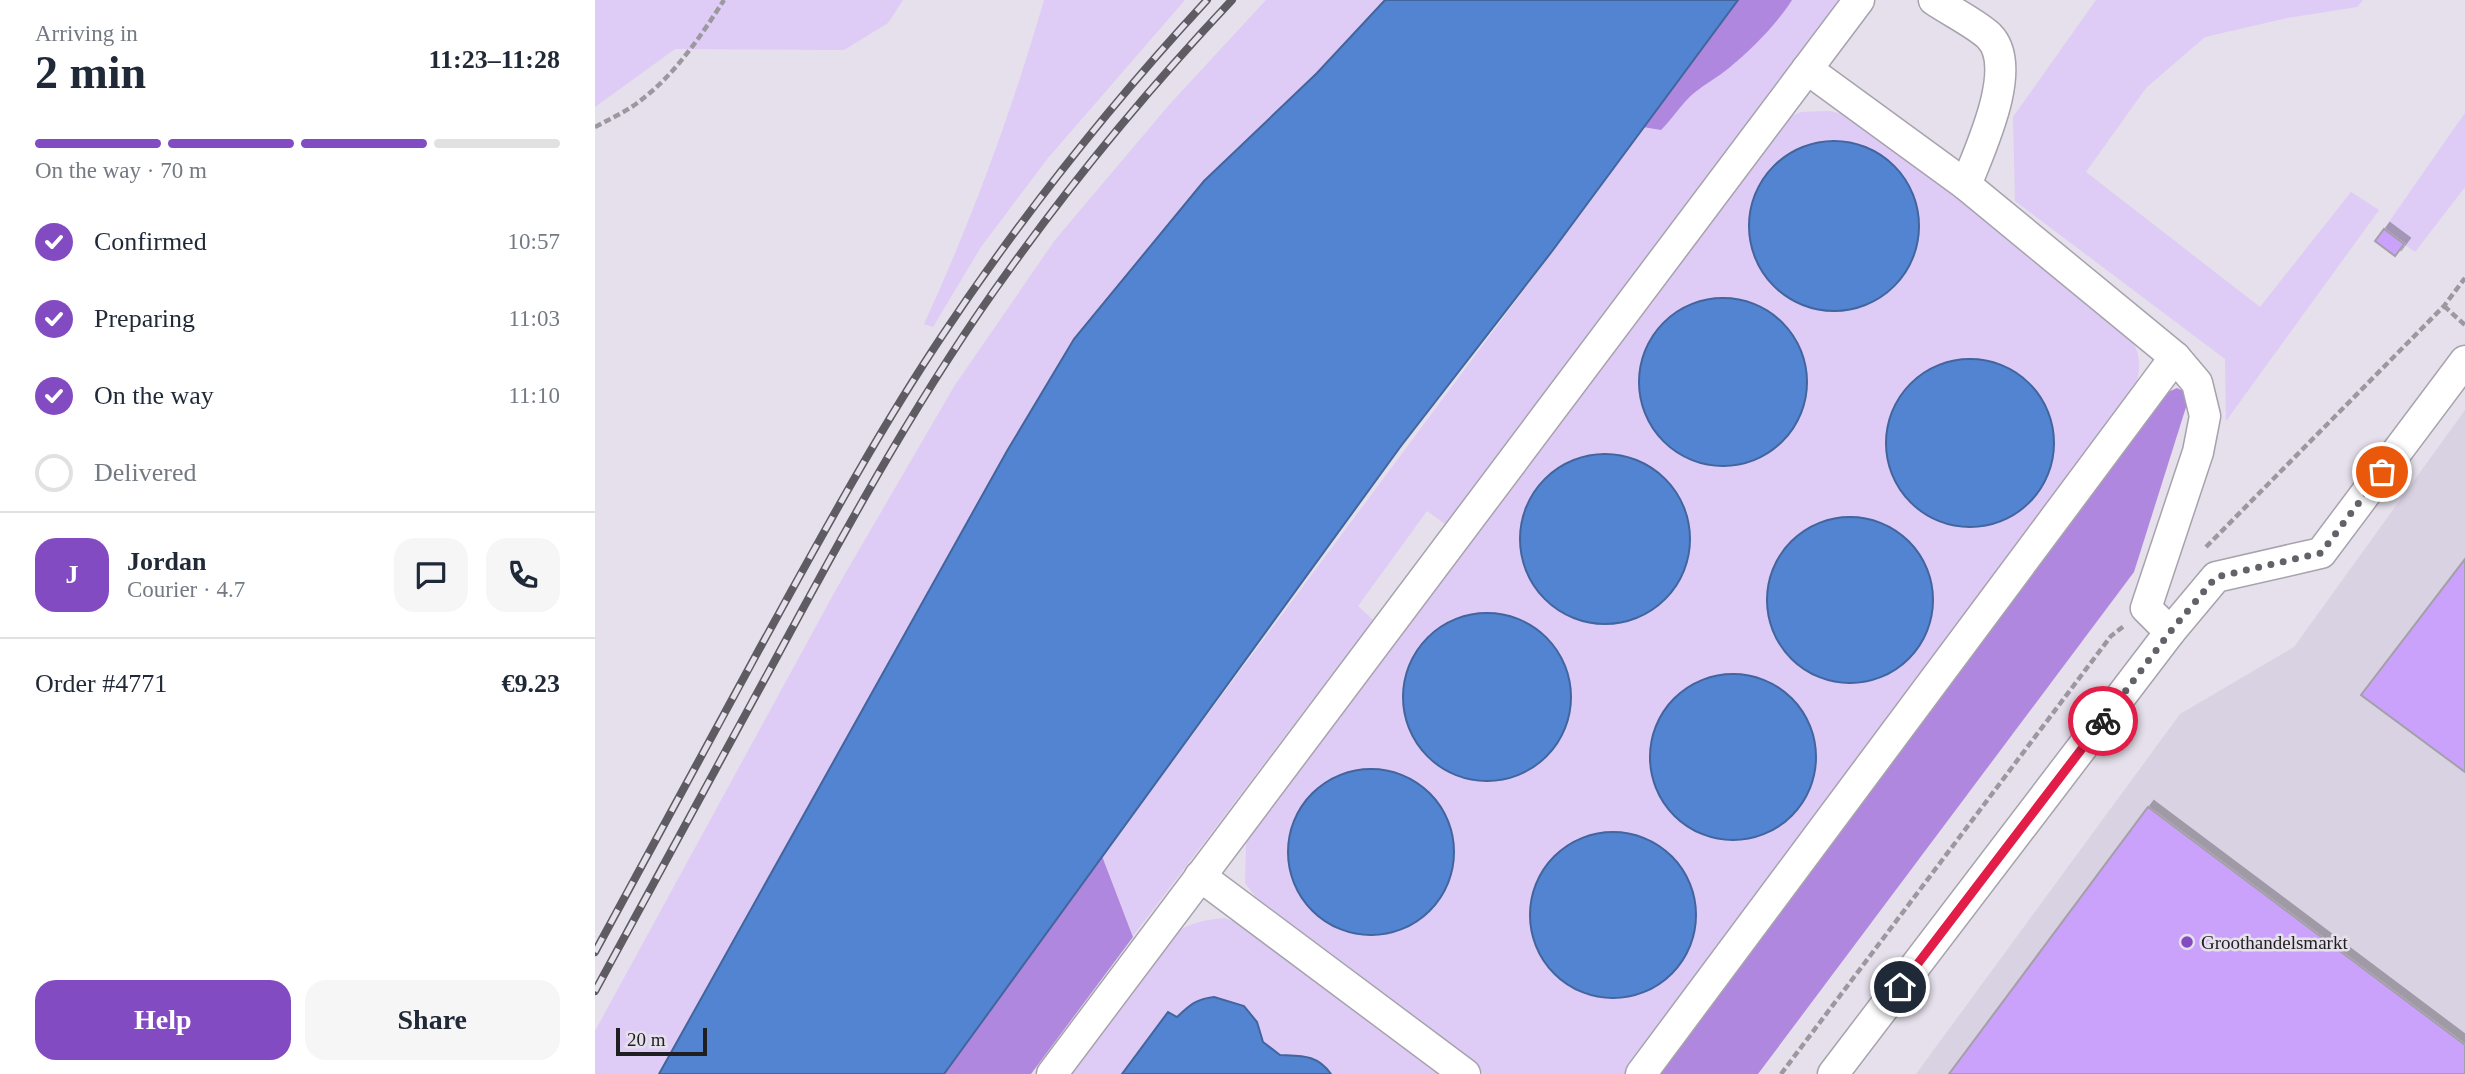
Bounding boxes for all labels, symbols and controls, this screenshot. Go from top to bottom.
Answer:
text: Arriving in [35,21,138,46]
text: 11:23–11:28 [429,45,560,74]
text: 2 min [35,47,146,98]
text: On the way · 70 m [35,158,207,183]
icon: check [35,223,73,261]
text: Confirmed [94,227,207,256]
text: 10:57 [508,229,560,254]
icon: check [35,300,73,338]
text: Preparing [94,304,195,333]
text: 11:03 [508,306,560,331]
icon: check [35,377,73,415]
text: On the way [94,381,214,410]
text: 11:10 [508,383,560,408]
pin [2352,442,2412,502]
icon: bag [2363,453,2401,491]
text: Delivered [94,458,197,487]
button: chat [394,538,468,612]
button: phone [486,538,560,612]
text: Jordan [127,547,206,576]
text: J [66,560,79,589]
text: Courier · 4.7 [127,577,245,602]
text: Order #4771 [35,669,167,698]
text: €9.23 [502,669,560,698]
courier [2068,686,2138,756]
icon: bike [2084,702,2122,740]
place label: Groothandelsmarkt [2201,932,2348,953]
marker: Groothandelsmarkt [2179,934,2195,950]
pin [1870,957,1930,1017]
icon: home [1881,968,1919,1006]
button: Help [35,980,291,1060]
button: Share [305,980,560,1060]
scale bar [616,1025,707,1057]
text: 20 m [627,1029,666,1050]

